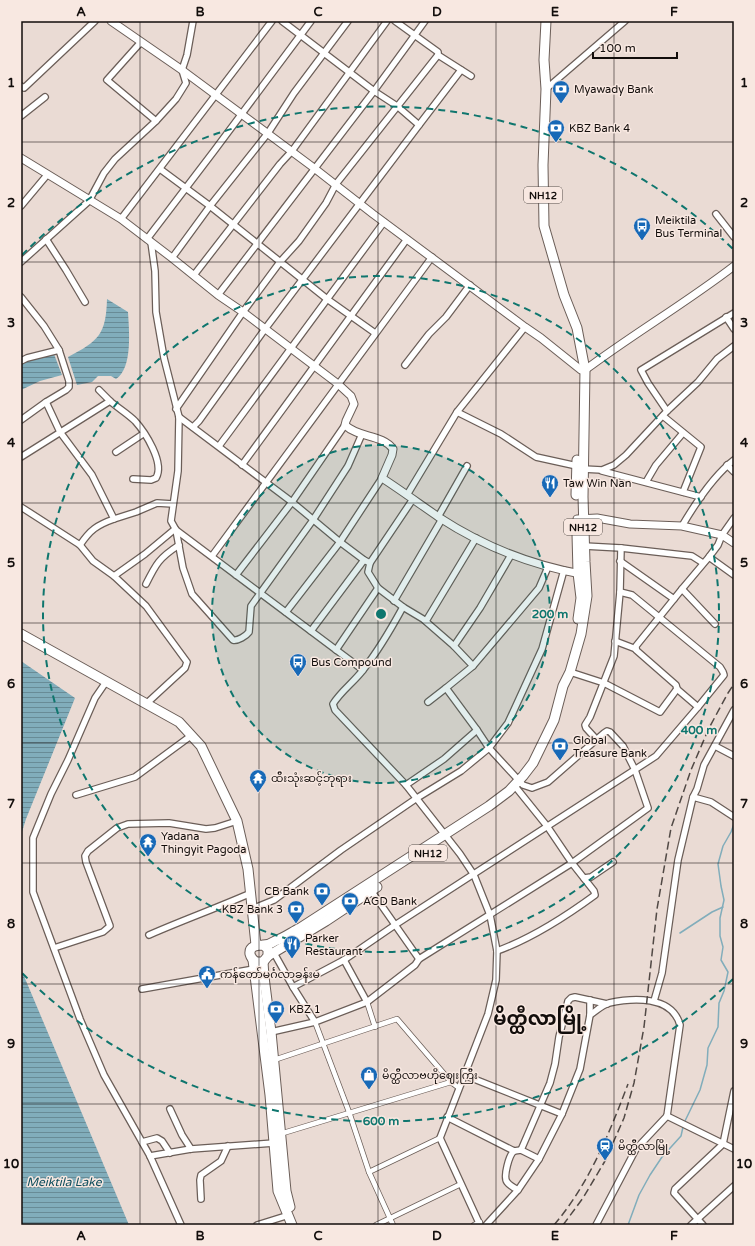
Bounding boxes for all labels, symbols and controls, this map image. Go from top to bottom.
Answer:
text: A [76,4,86,20]
text: B [195,4,205,20]
text: C [313,4,323,20]
text: D [432,4,442,20]
text: E [551,4,559,20]
text: F [670,4,678,20]
scale bar [593,34,677,60]
text: 100 m [599,41,636,55]
text: 1 [7,75,15,91]
text: 1 [740,75,748,91]
bank icon: Myawady Bank [551,79,571,104]
place label: Myawady Bank [574,83,654,96]
bank icon: KBZ Bank 4 [546,118,566,143]
place label: KBZ Bank 4 [569,122,630,135]
road number: NH12 [524,187,562,203]
text: 2 [7,195,15,211]
text: 2 [740,195,748,211]
place label: Meiktila Bus Terminal [655,214,722,240]
bus stop icon: Meiktila Bus Terminal [632,216,652,241]
text: 3 [7,315,15,331]
text: 3 [740,315,748,331]
text: 4 [7,435,16,451]
text: 4 [740,435,749,451]
restaurant icon: Taw Win Nan [540,473,560,498]
place label: Taw Win Nan [563,477,632,490]
road number: NH12 [564,519,602,535]
text: 5 [7,555,15,571]
text: 5 [740,555,748,571]
centre of rings [374,607,388,621]
text: 200 m [532,607,568,621]
bus stop icon: Bus Compound [288,652,308,677]
place label: Bus Compound [311,656,392,669]
text: 6 [7,676,15,692]
text: 6 [740,676,748,692]
text: 400 m [681,723,717,737]
place label: Global Treasure Bank [573,734,647,760]
bank icon: Global Treasure Bank [550,736,570,761]
temple icon: ထီးသုံးဆင့်ဘုရား [248,768,268,793]
place label: ထီးသုံးဆင့်ဘုရား [271,771,352,787]
text: 7 [7,796,15,812]
text: 7 [740,796,748,812]
place label: Yadana Thingyit Pagoda [161,830,246,856]
temple icon: Yadana Thingyit Pagoda [138,832,158,857]
road number: NH12 [409,845,447,861]
bank icon: CB Bank [312,881,332,906]
place label: CB Bank [264,885,309,898]
bank icon: AGD Bank [340,891,360,916]
place label: AGD Bank [363,895,417,908]
bank icon: KBZ Bank 3 [286,899,306,924]
place label: KBZ Bank 3 [222,903,283,916]
text: 8 [7,916,15,932]
text: 8 [740,916,748,932]
place label: Parker Restaurant [305,932,363,958]
restaurant icon: Parker Restaurant [282,934,302,959]
public building icon: ကန်တော်မင်္ဂလာခန်းမ [197,964,217,989]
place label: ကန်တော်မင်္ဂလာခန်းမ [220,967,320,983]
bank icon: KBZ 1 [266,999,286,1024]
place label: KBZ 1 [289,1003,321,1016]
district label: မိတ္ထီလာမြို့ [493,1005,587,1034]
text: 9 [7,1036,15,1052]
text: 9 [740,1036,748,1052]
shop icon: မိတ္ထီလာဗဟိုဈေးကြီး [359,1065,379,1090]
place label: မိတ္ထီလာဗဟိုဈေးကြီး [382,1068,478,1084]
text: 600 m [363,1114,399,1128]
station icon: မိတ္ထီလာမြို့ [595,1136,615,1161]
place label: မိတ္ထီလာမြို့ [618,1139,670,1155]
text: 10 [3,1156,19,1172]
text: 10 [736,1156,752,1172]
water label: Meiktila Lake [26,1175,103,1189]
text: A [76,1228,86,1244]
text: B [195,1228,205,1244]
text: C [313,1228,323,1244]
text: D [432,1228,442,1244]
text: E [551,1228,559,1244]
text: F [670,1228,678,1244]

